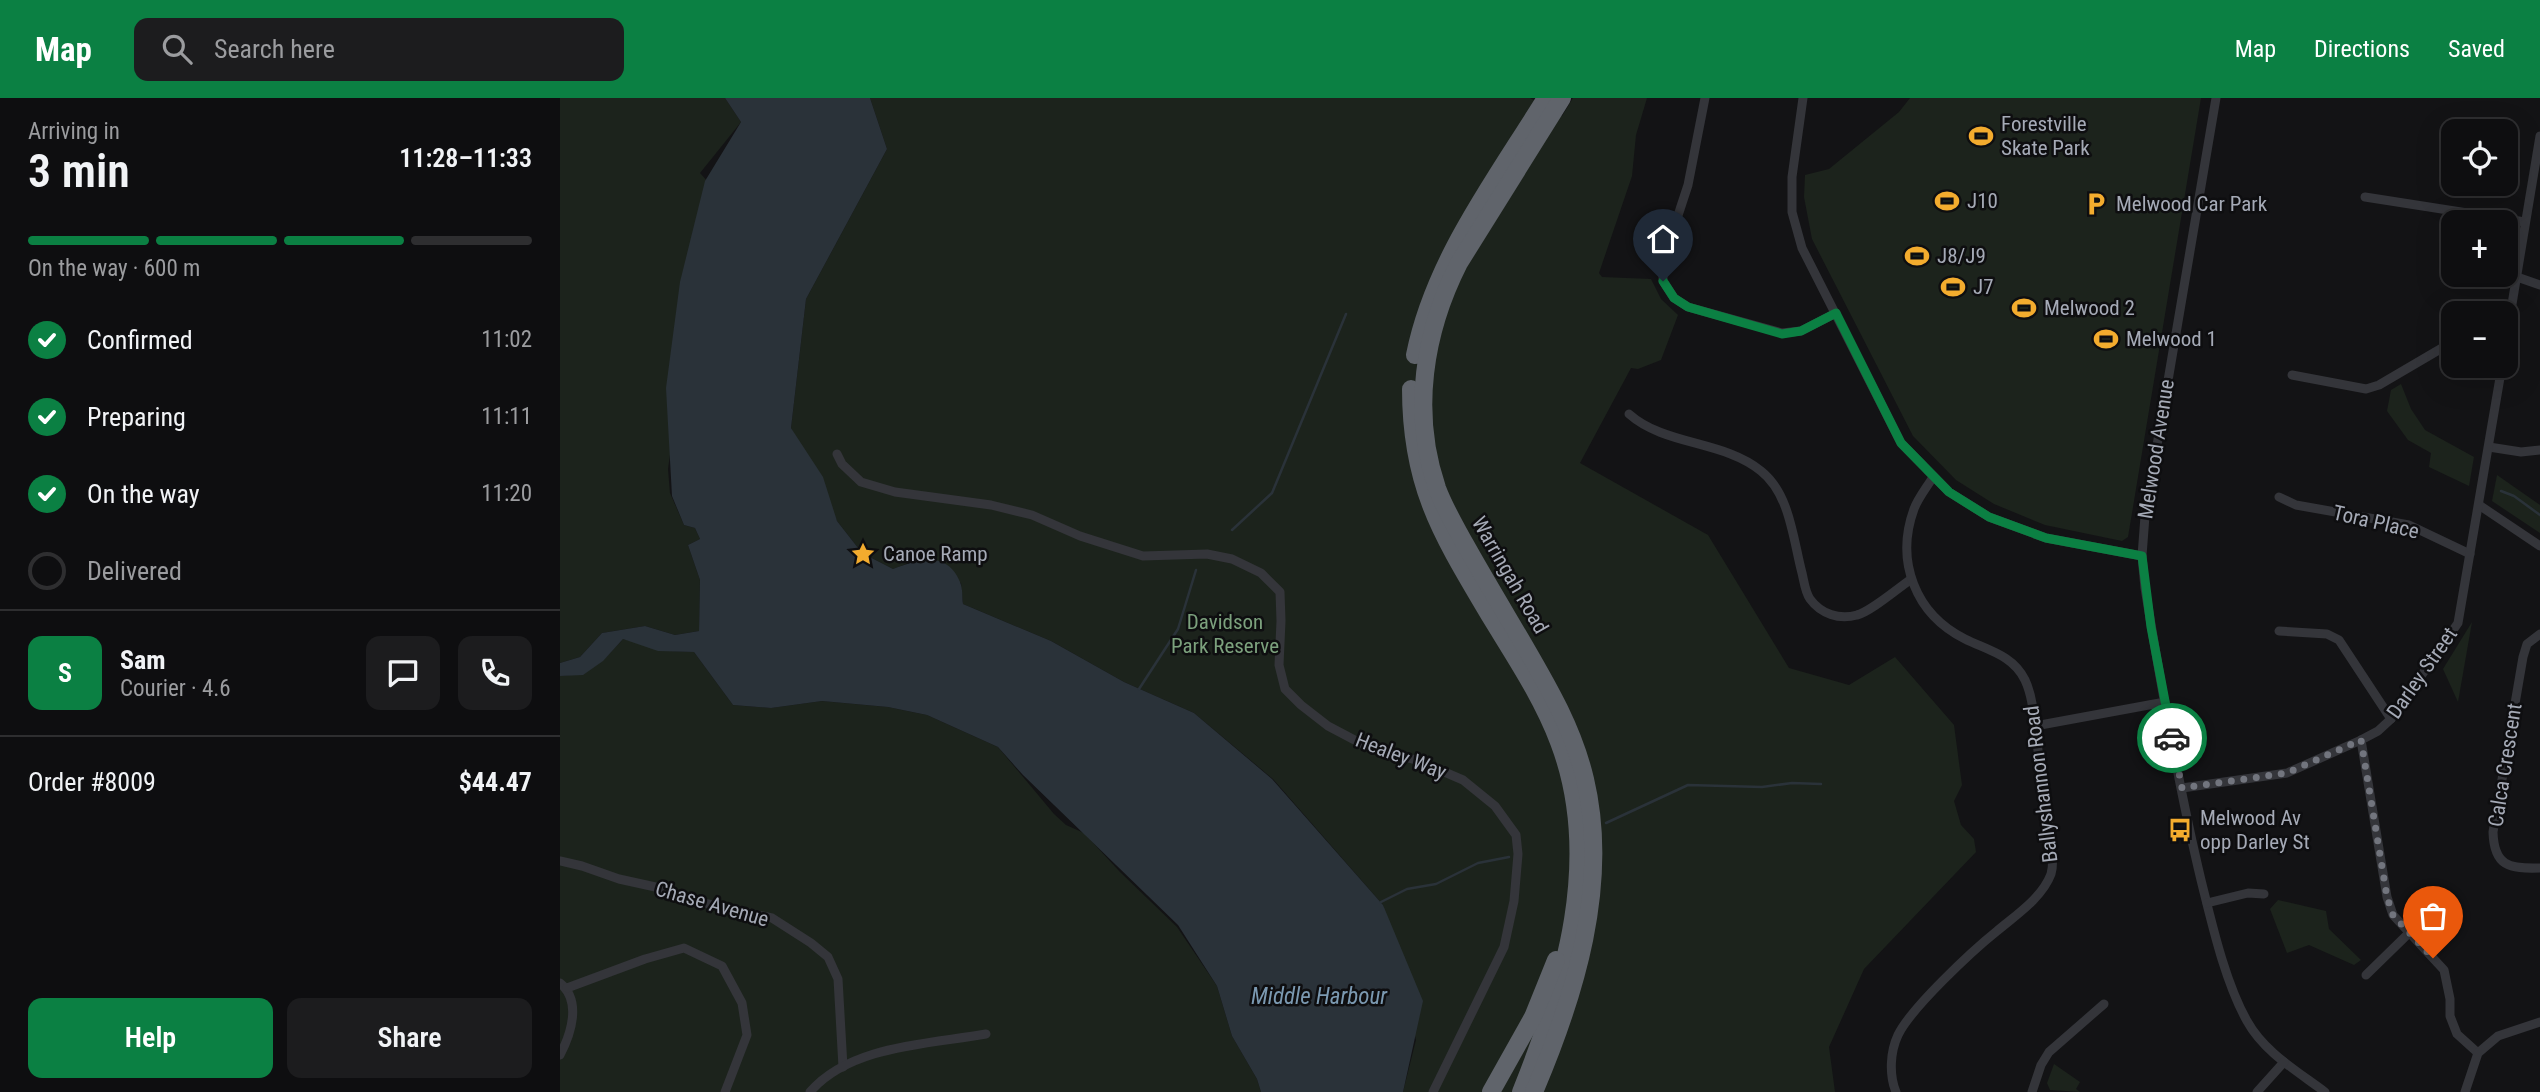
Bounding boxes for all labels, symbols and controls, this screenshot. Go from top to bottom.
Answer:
search box [134,18,624,81]
text: Map [35,30,92,69]
icon: search [158,30,196,68]
text: Search here [214,34,335,64]
text: Map [2235,35,2276,63]
text: Directions [2314,35,2410,63]
text: Saved [2448,35,2505,63]
place label: Forestville Skate Park [2001,112,2090,160]
text: Arriving in [28,118,120,145]
map controls [2441,119,2518,378]
button: locate [2441,119,2518,196]
sports icon: Forestville Skate Park [1967,122,1995,150]
text: 11:28–11:33 [399,143,532,173]
text: 3 min [28,144,130,198]
sports icon: J10 [1933,187,1961,215]
place label: J10 [1967,189,1998,213]
parking icon: Melwood Car Park [2082,190,2110,218]
place label: Melwood Car Park [2116,192,2268,216]
pin [1633,209,1693,281]
button: + [2441,210,2518,287]
icon: home [1644,220,1682,258]
sports icon: J8/J9 [1903,242,1931,270]
place label: J8/J9 [1937,244,1986,268]
text: On the way · 600 m [28,255,200,282]
sports icon: J7 [1939,273,1967,301]
place label: J7 [1973,275,1994,299]
sports icon: Melwood 2 [2010,294,2038,322]
place label: Melwood 2 [2044,296,2135,320]
button: − [2441,301,2518,378]
icon: check [28,321,66,359]
text: Confirmed [87,325,193,355]
sports icon: Melwood 1 [2092,325,2120,353]
text: 11:02 [481,326,532,353]
place label: Melwood 1 [2126,327,2217,351]
street label: Melwood Avenue [2133,377,2179,520]
icon: check [28,398,66,436]
text: Preparing [87,402,186,432]
text: 11:11 [481,403,532,430]
icon: check [28,475,66,513]
text: On the way [87,479,200,509]
text: 11:20 [481,480,532,507]
street label: Tora Place [2331,500,2421,544]
street label: Warringah Road [1467,512,1553,638]
place icon: Canoe Ramp [849,540,877,568]
place label: Canoe Ramp [883,542,988,566]
text: Delivered [87,556,182,586]
park label: Davidson Park Reserve [1171,610,1279,658]
street label: Darley Street [2382,623,2462,723]
button: chat [366,636,440,710]
button: phone [458,636,532,710]
text: Sam [120,645,166,675]
text: S [58,658,72,688]
text: Courier · 4.6 [120,675,231,702]
street label: Calca Crescent [2483,701,2527,829]
courier [2137,703,2207,773]
street label: Ballyshannon Road [2019,704,2063,864]
icon: car [2153,719,2191,757]
street label: Healey Way [1352,728,1450,784]
text: Order #8009 [28,767,156,797]
text: $44.47 [459,767,532,797]
place label: Melwood Av opp Darley St [2200,806,2310,854]
bus stop icon: Melwood Av opp Darley St [2166,816,2194,844]
street label: Chase Avenue [653,876,772,932]
pin [2403,886,2463,958]
icon: bag [2414,897,2452,935]
water label: Middle Harbour [1251,983,1388,1010]
button: Help [28,998,273,1078]
button: Share [287,998,532,1078]

